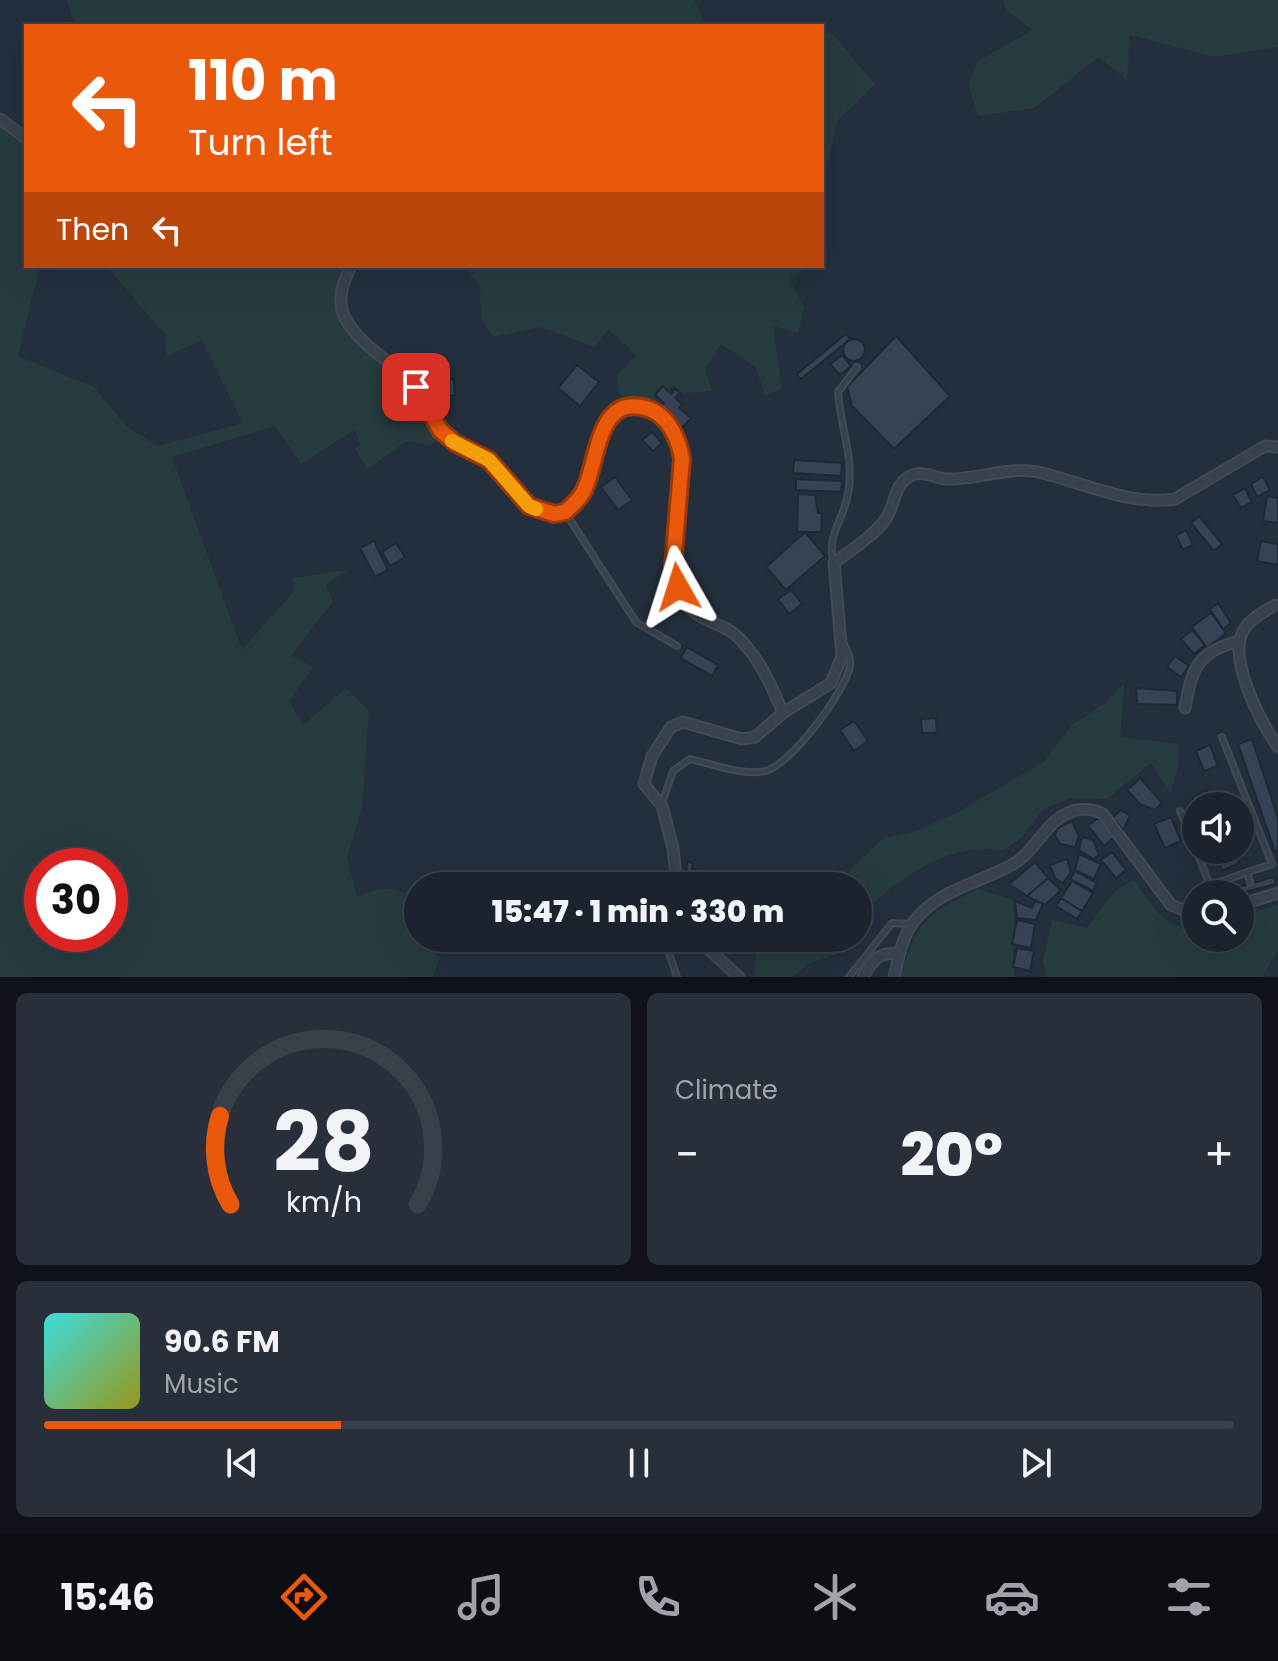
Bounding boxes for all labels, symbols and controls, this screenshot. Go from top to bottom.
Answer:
text: 110 m [188,41,338,120]
icon: left [56,56,160,160]
text: Turn left [188,117,333,168]
text: Then [56,208,129,251]
icon: left [145,208,189,252]
pin [382,353,450,421]
icon: arrive [394,365,438,409]
position arrow [636,545,720,629]
map controls [1182,792,1254,952]
button: sound [1182,792,1254,864]
speed limit sign: 30 [24,848,128,952]
button: search [1182,880,1254,952]
text: 15:47 · 1 min · 330 m [492,890,784,933]
text: Climate [675,1072,778,1108]
text: 28 [273,1084,374,1200]
text: 20° [900,1113,1003,1197]
text: − [675,1124,699,1185]
text: + [1204,1124,1234,1185]
text: km/h [285,1182,362,1222]
text: 90.6 FM [164,1320,280,1363]
text: Music [164,1366,239,1402]
icon: previous [220,1441,264,1485]
icon: pause [617,1441,661,1485]
icon: next [1014,1441,1058,1485]
icon: directions [276,1569,332,1625]
icon: music [453,1569,509,1625]
icon: phone [630,1569,686,1625]
icon: climate [807,1569,863,1625]
icon: car [984,1569,1040,1625]
icon: filters [1161,1569,1217,1625]
text: 15:46 [61,1572,155,1623]

